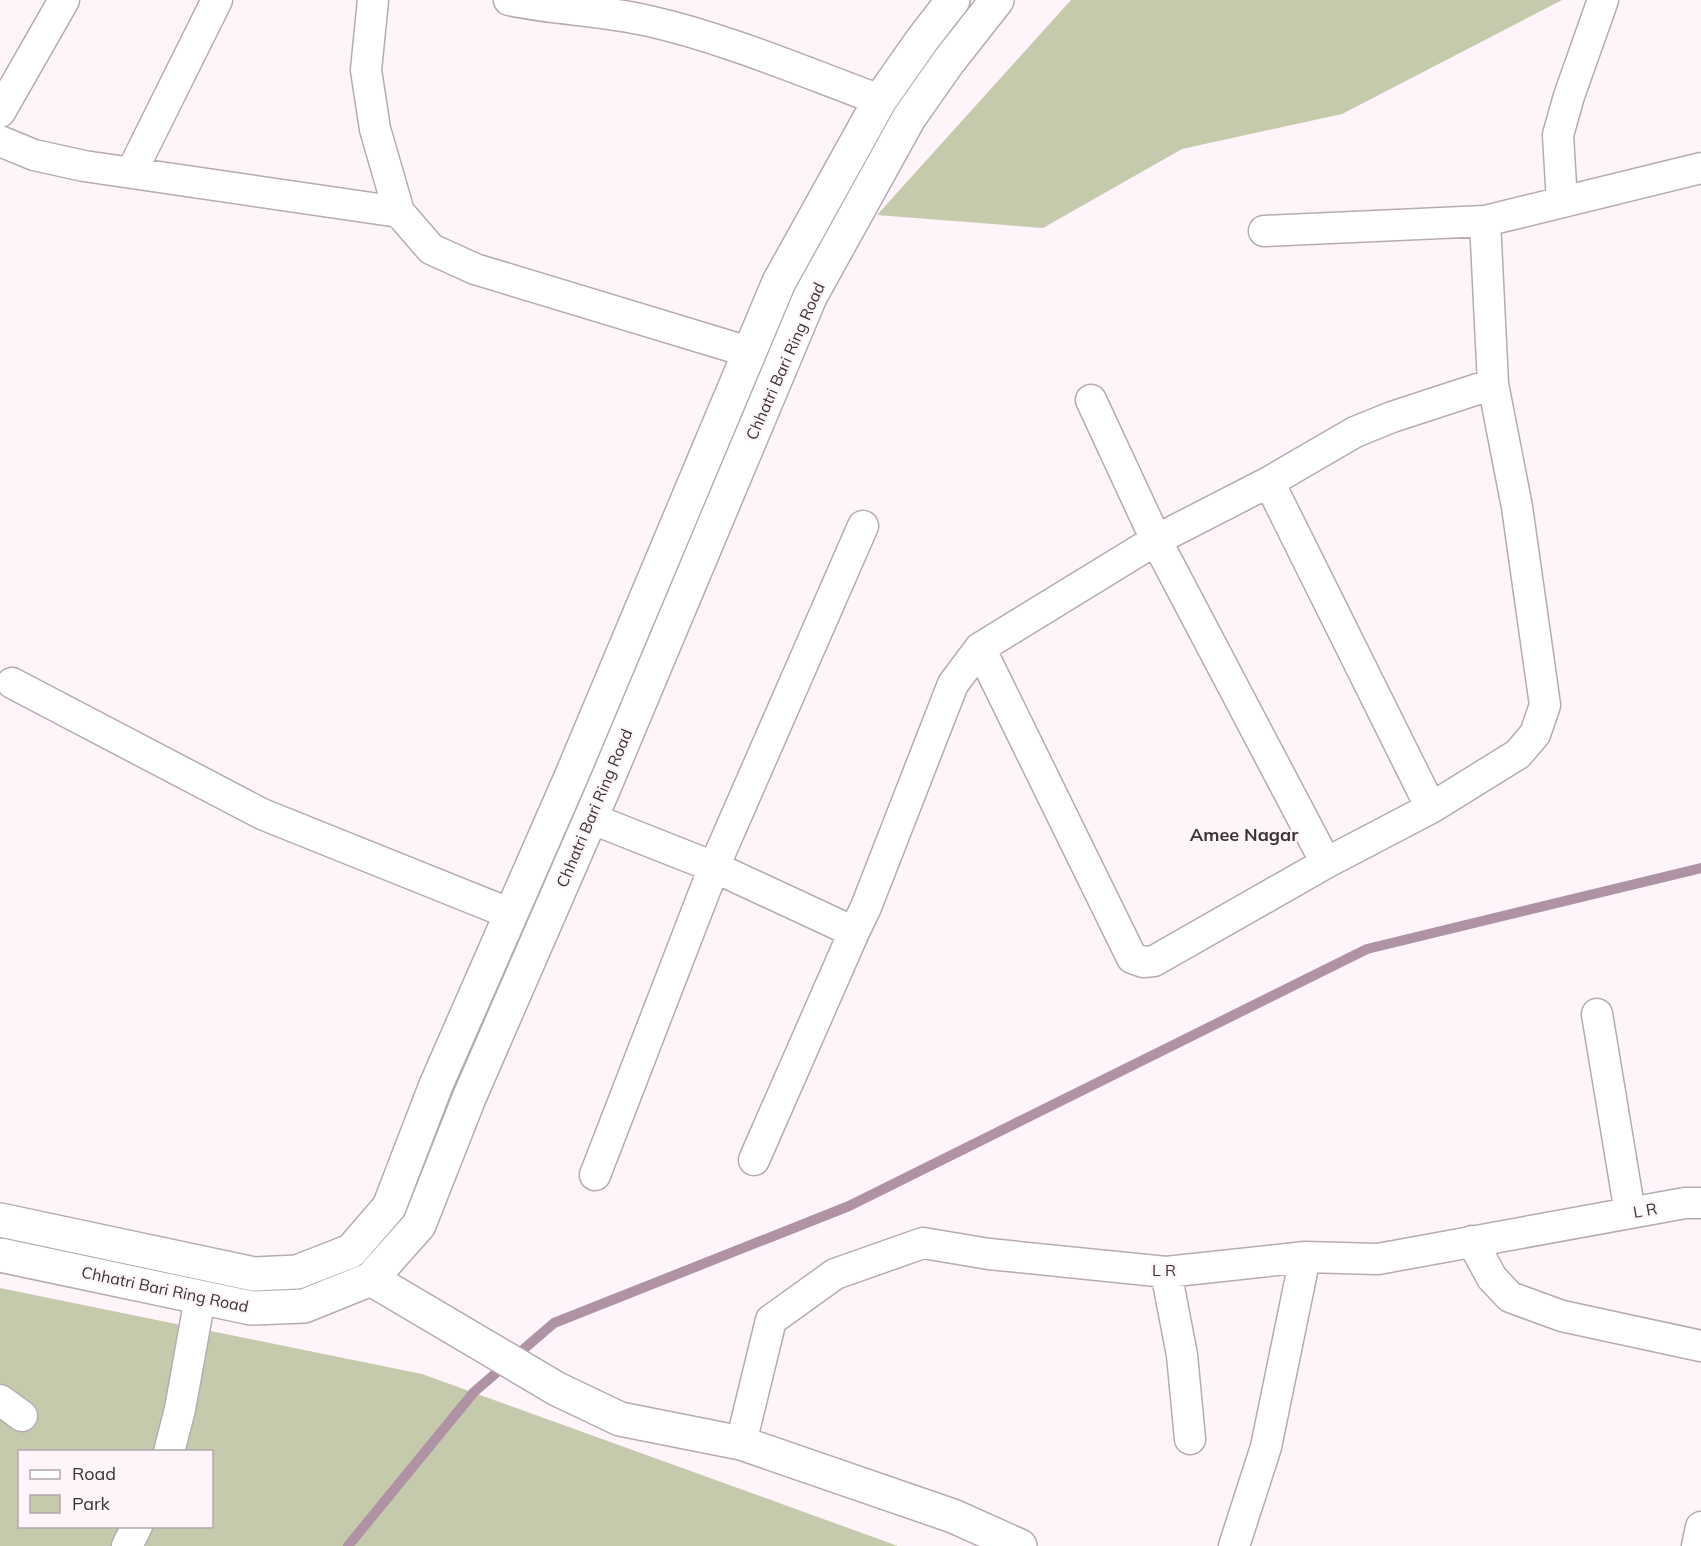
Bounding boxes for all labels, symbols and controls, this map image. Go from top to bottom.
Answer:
street label: Chhatri Bari Ring Road [741,279,829,443]
street label: Chhatri Bari Ring Road [552,726,636,890]
district label: Amee Nagar [1190,823,1299,846]
street label: L R [1631,1198,1659,1222]
street label: L R [1152,1260,1176,1280]
street label: Chhatri Bari Ring Road [80,1262,250,1316]
legend [18,1450,213,1528]
text: Road [72,1462,116,1485]
text: Park [72,1492,111,1515]

